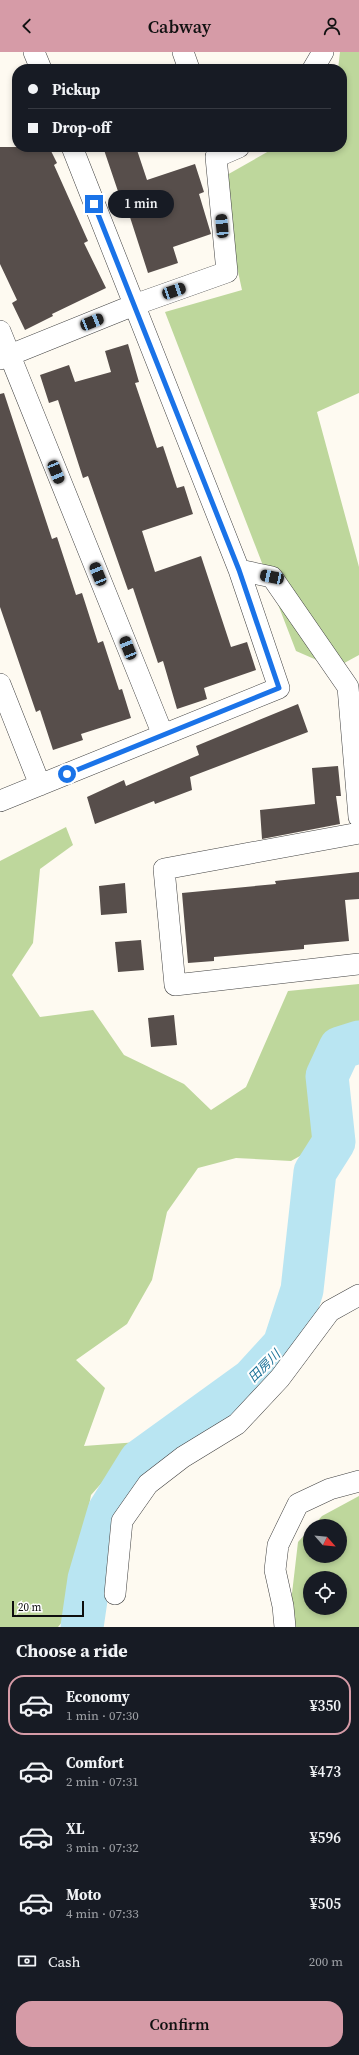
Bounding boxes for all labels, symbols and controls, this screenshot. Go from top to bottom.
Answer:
text: Cabway [148,14,211,39]
icon: back [16,15,38,37]
icon: person [321,15,343,37]
text: Pickup [52,79,100,100]
text: Drop-off [52,117,111,138]
callout: 1 min [108,190,174,218]
route end [85,195,103,213]
text: 1 min [124,195,158,212]
car [215,214,229,238]
car [161,281,187,301]
car [79,312,105,332]
car [46,459,66,485]
car [88,561,108,587]
car [259,569,285,585]
car [118,635,138,661]
route start [58,765,76,783]
water label: 田房川 [244,1345,285,1386]
north arrow [303,1519,347,1563]
map controls [303,1519,347,1615]
button: locate [303,1571,347,1615]
scale bar [12,1599,84,1618]
text: 20 m [18,1600,41,1615]
text: Choose a ride [16,1638,128,1663]
text: Economy [66,1686,130,1707]
icon: car [18,1687,54,1723]
text: ¥350 [310,1695,341,1716]
text: 1 min · 07:30 [66,1707,139,1724]
text: Comfort [66,1752,124,1773]
icon: car [18,1753,54,1789]
text: ¥473 [310,1761,341,1782]
text: 2 min · 07:31 [66,1773,139,1790]
text: XL [66,1818,85,1839]
icon: car [18,1819,54,1855]
text: ¥596 [310,1827,341,1848]
text: 3 min · 07:32 [66,1839,139,1856]
text: Moto [66,1884,101,1905]
icon: car [18,1885,54,1921]
text: ¥505 [310,1893,341,1914]
text: 4 min · 07:33 [66,1905,139,1922]
icon: cash [16,1950,38,1972]
text: Cash [48,1951,80,1972]
text: 200 m [309,1953,343,1970]
button: Confirm [16,2001,343,2047]

